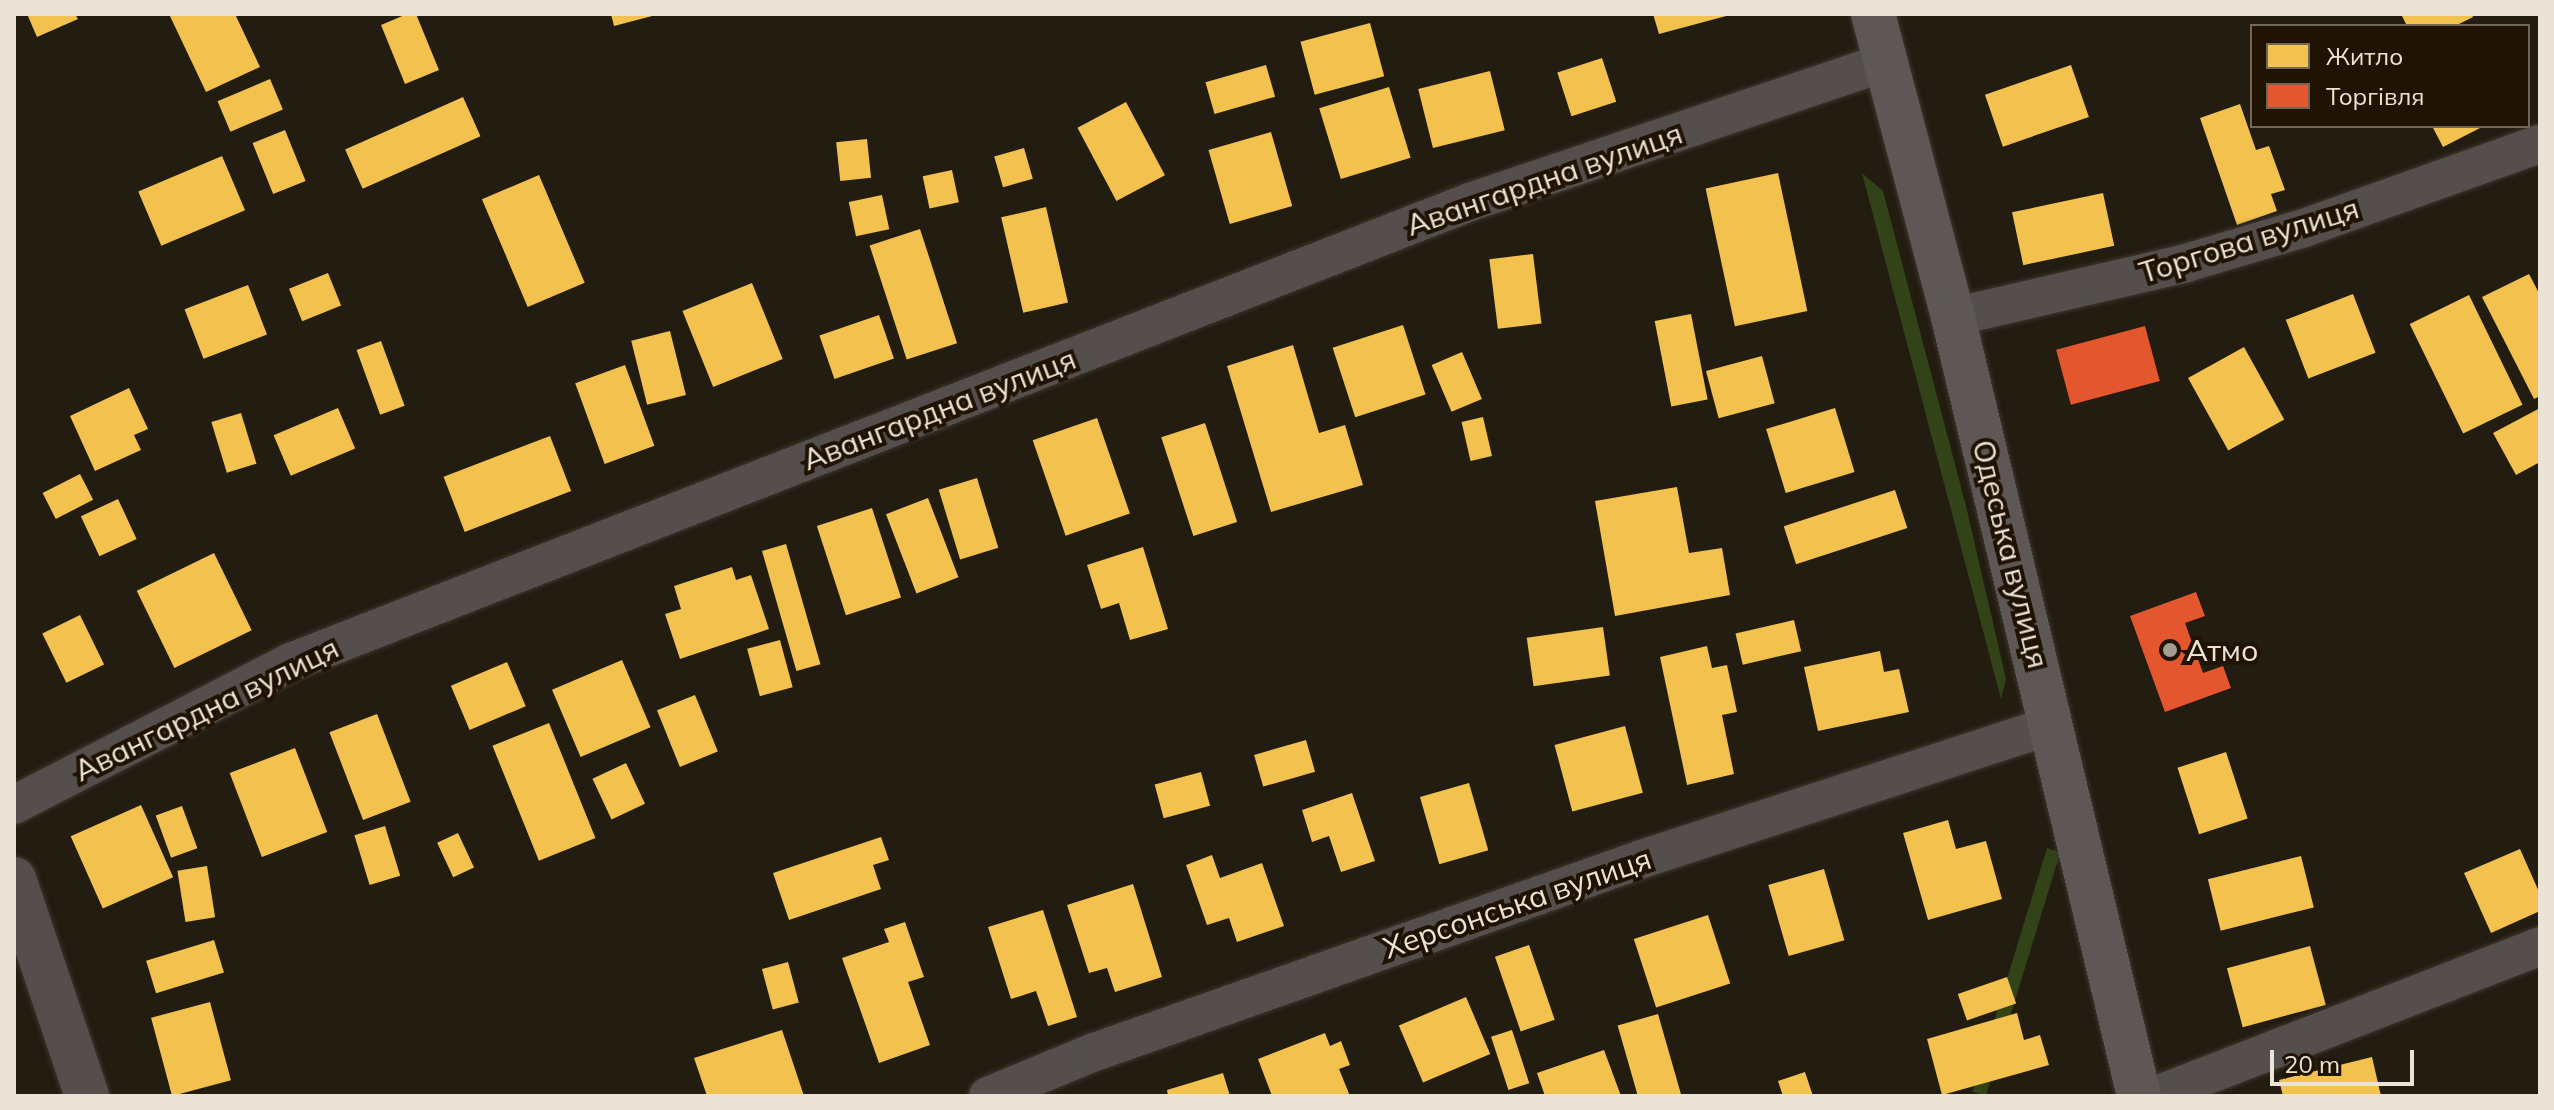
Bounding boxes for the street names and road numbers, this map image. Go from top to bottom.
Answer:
street label: Авангардна вулиця [1401,115,1687,243]
street label: Торгова вулиця [2135,190,2363,290]
street label: Авангардна вулиця [797,340,1081,478]
street label: Одеська вулиця [1965,436,2057,672]
street label: Авангардна вулиця [68,629,344,789]
street label: Херсонська вулиця [1378,840,1656,966]

